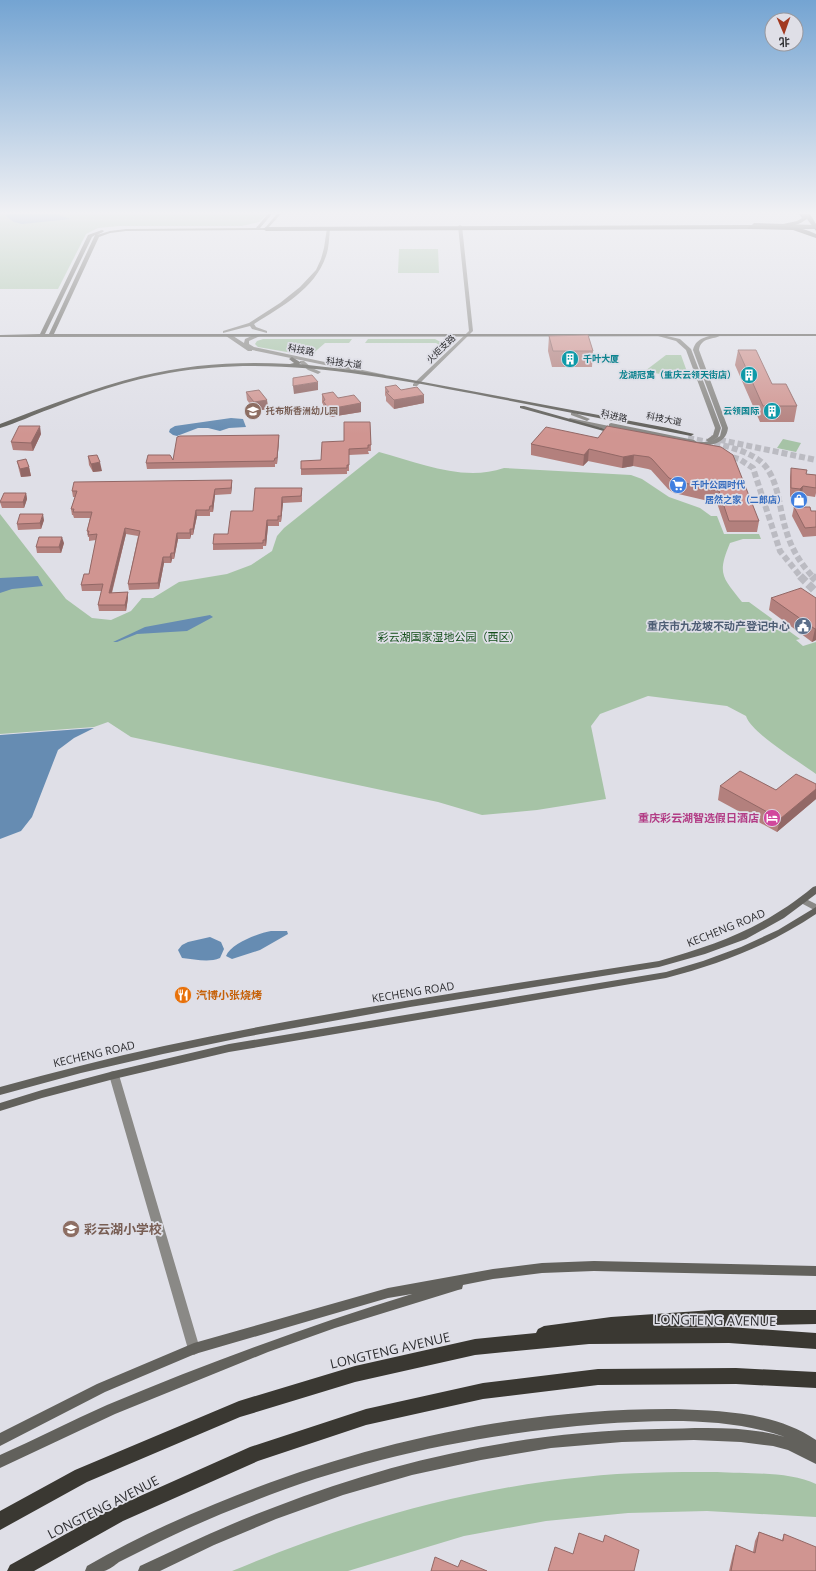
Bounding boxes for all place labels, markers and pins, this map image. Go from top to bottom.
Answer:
building icon: 千叶大厦 [560,349,580,369]
place label: 千叶大厦 [583,352,619,365]
building icon: 龙湖冠寓（重庆云领天街店） [739,365,759,385]
place label: 龙湖冠寓（重庆云领天街店） [619,368,736,381]
school or university icon: 托布斯香洲幼儿园 [243,401,263,421]
building icon: 云领国际 [762,401,782,421]
place label: 托布斯香洲幼儿园 [266,404,338,417]
place label: 云领国际 [723,404,760,417]
supermarket icon: 千叶公园时代 [668,475,688,495]
place label: 千叶公园时代 [691,478,745,491]
shop icon: 居然之家（二郎店） [789,490,809,510]
place label: 居然之家（二郎店） [705,493,786,506]
public building icon: 重庆市九龙坡不动产登记中心 [793,616,813,636]
place label: 重庆市九龙坡不动产登记中心 [647,618,790,633]
hotel icon: 重庆彩云湖智选假日酒店 [762,808,782,828]
place label: 重庆彩云湖智选假日酒店 [638,810,759,825]
restaurant icon: 汽博小张烧烤 [173,985,193,1005]
place label: 汽博小张烧烤 [196,987,262,1002]
school or university icon: 彩云湖小学校 [61,1219,81,1239]
place label: 彩云湖小学校 [84,1220,162,1238]

